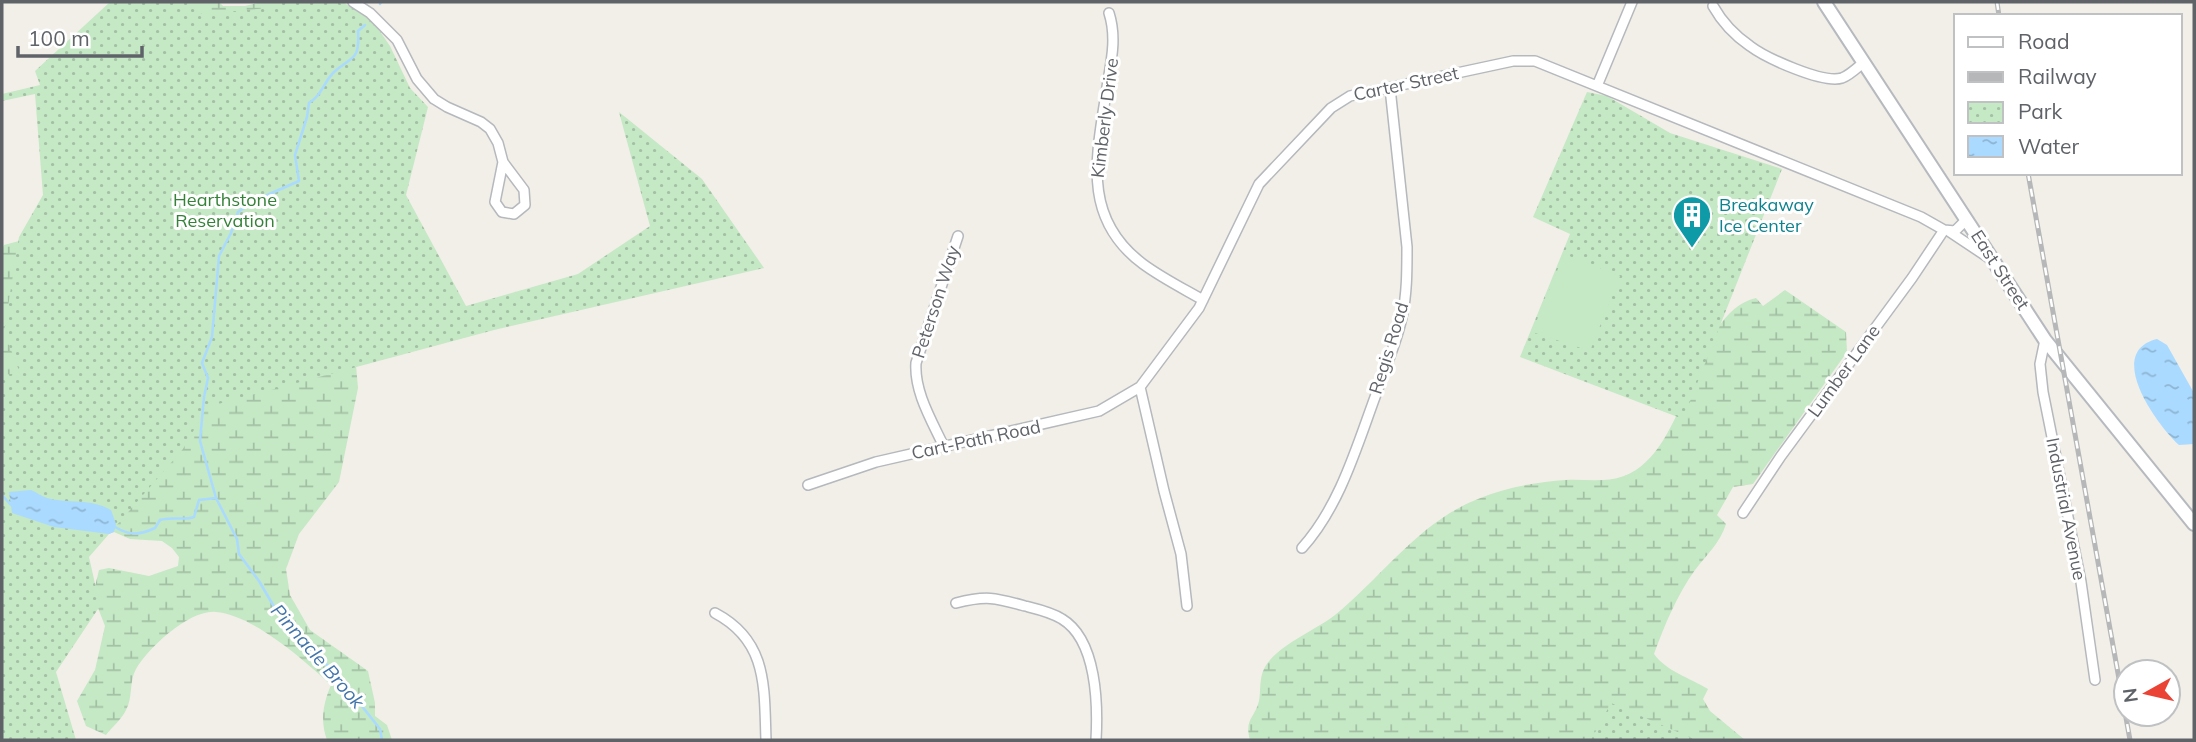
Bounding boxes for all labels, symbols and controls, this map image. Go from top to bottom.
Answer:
scale bar [18,14,142,58]
legend [1954,14,2182,175]
text: 100 m [28,25,90,51]
text: Road [2018,28,2069,54]
street label: Kimberly Drive [1086,57,1123,179]
street label: Carter Street [1351,61,1461,106]
text: Railway [2018,63,2097,89]
text: Park [2018,98,2062,124]
text: Water [2018,133,2079,159]
park label: Hearthstone Reservation [173,188,277,232]
place label: Breakaway Ice Center [1719,193,1814,237]
building icon: Breakaway Ice Center [1671,194,1713,249]
street label: East Street [1966,225,2035,314]
street label: Peterson Way [906,242,965,361]
street label: Regis Road [1364,299,1413,397]
street label: Lumber Lane [1802,320,1885,421]
street label: Cart-Path Road [909,415,1043,464]
street label: Industrial Avenue [2041,436,2092,582]
water label: Pinnacle Brook [266,599,371,714]
north arrow [2112,658,2182,728]
text: N [2117,687,2143,704]

